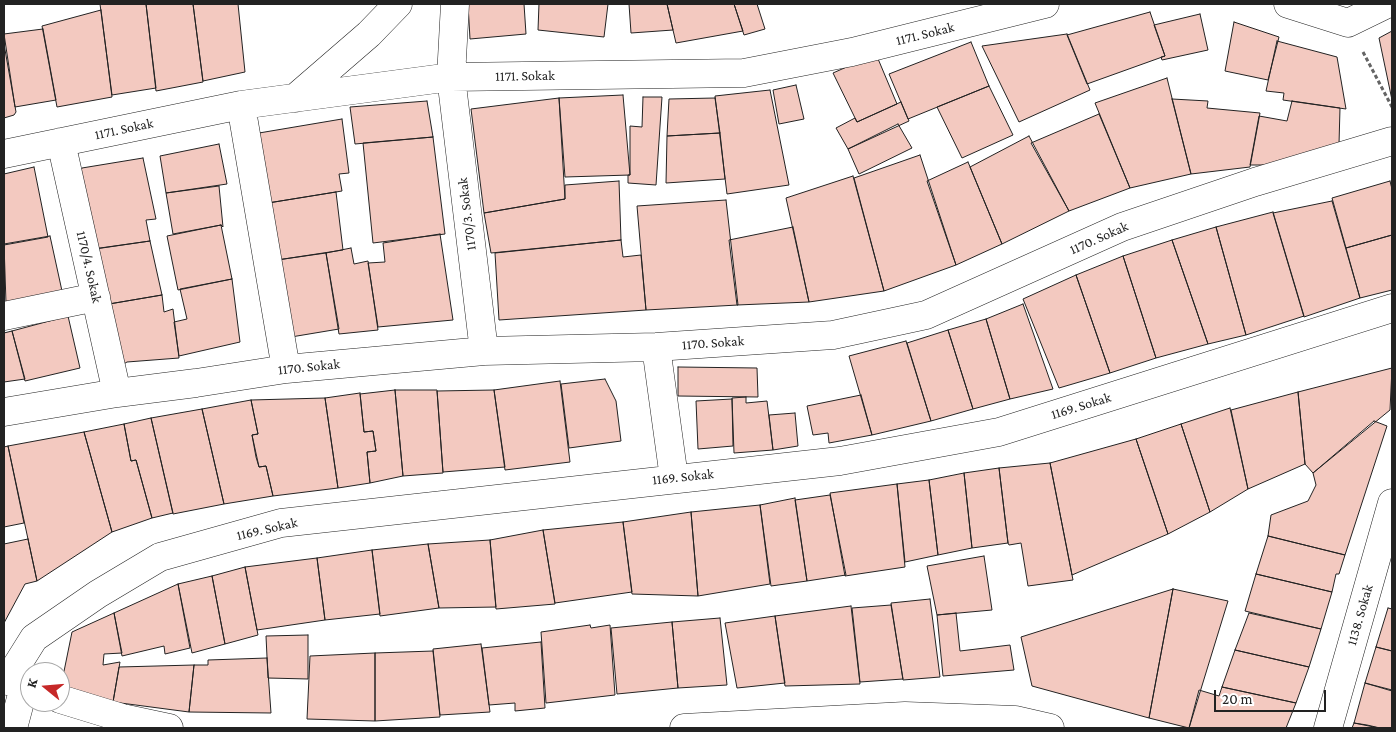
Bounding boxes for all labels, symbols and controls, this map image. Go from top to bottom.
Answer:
street label: 1171. Sokak [894,19,956,49]
street label: 1171. Sokak [495,67,555,85]
street label: 1171. Sokak [93,115,155,143]
street label: 1170/3. Sokak [454,177,480,251]
street label: 1170. Sokak [1067,218,1131,258]
street label: 1170/4. Sokak [73,229,105,305]
street label: 1170. Sokak [681,332,745,354]
street label: 1170. Sokak [277,355,341,379]
street label: 1169. Sokak [1049,389,1113,423]
street label: 1169. Sokak [651,465,715,489]
street label: 1169. Sokak [235,514,299,544]
street label: 1138. Sokak [1343,583,1377,647]
north arrow [20,662,70,712]
text: K [23,676,41,690]
scale bar [1216,680,1328,712]
text: 20 m [1222,691,1253,707]

